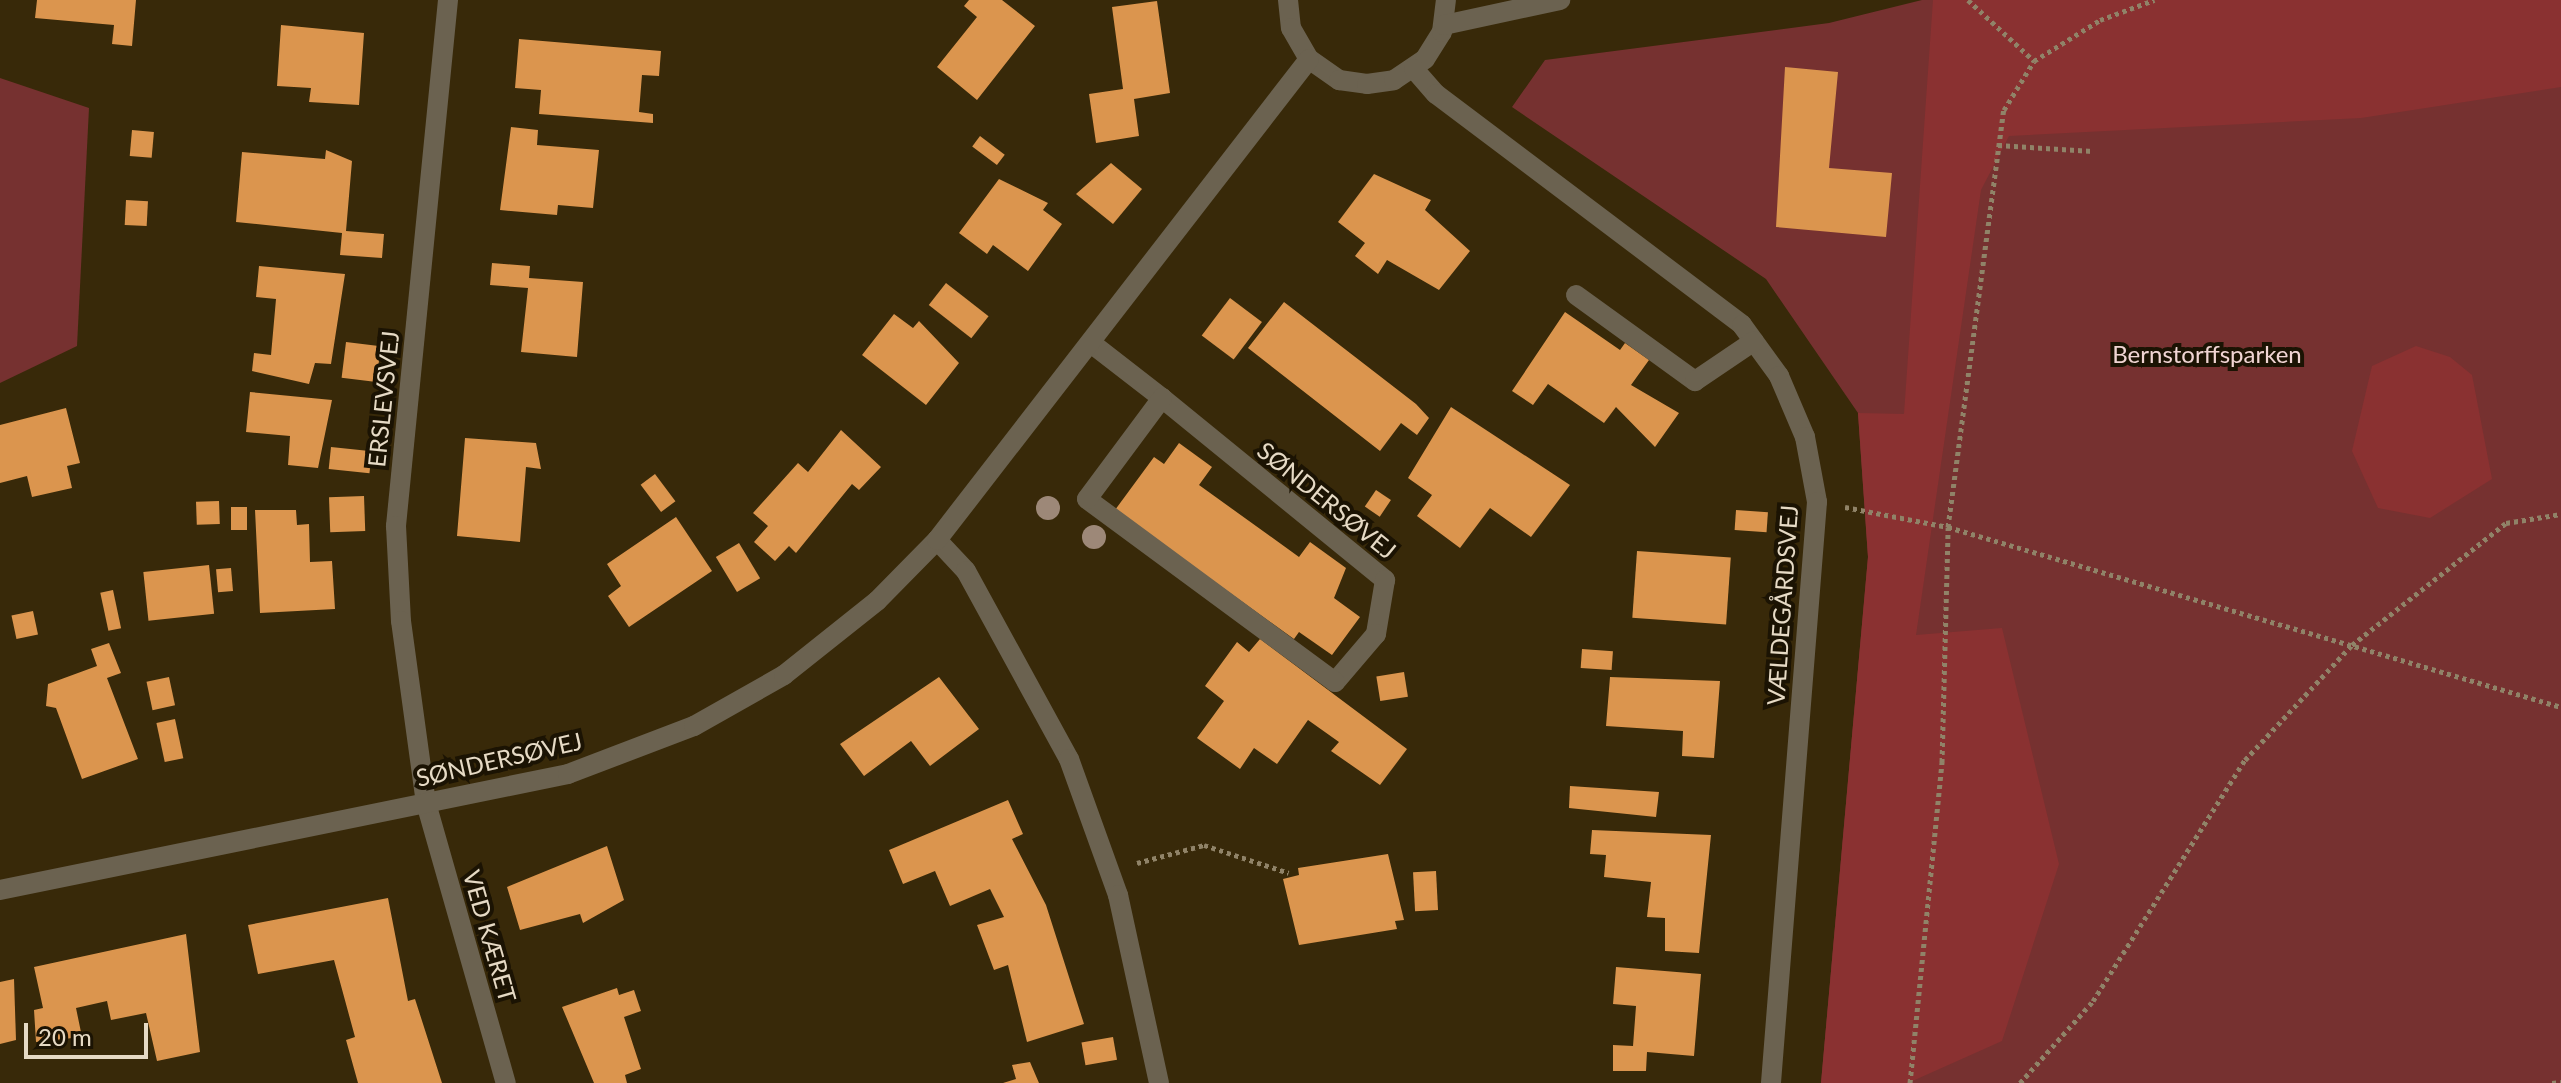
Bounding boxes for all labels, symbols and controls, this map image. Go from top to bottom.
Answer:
street label: ERSLEVSVEJ [362,329,404,469]
park label: Bernstorffsparken [2112,340,2302,368]
street label: SØNDERSØVEJ [1252,435,1402,565]
street label: VÆLDEGÅRDSVEJ [1761,504,1803,706]
street label: SØNDERSØVEJ [413,726,585,792]
street label: VED KÆRET [457,867,523,1005]
scale bar [28,1007,152,1057]
text: 20 m [38,1022,92,1051]

